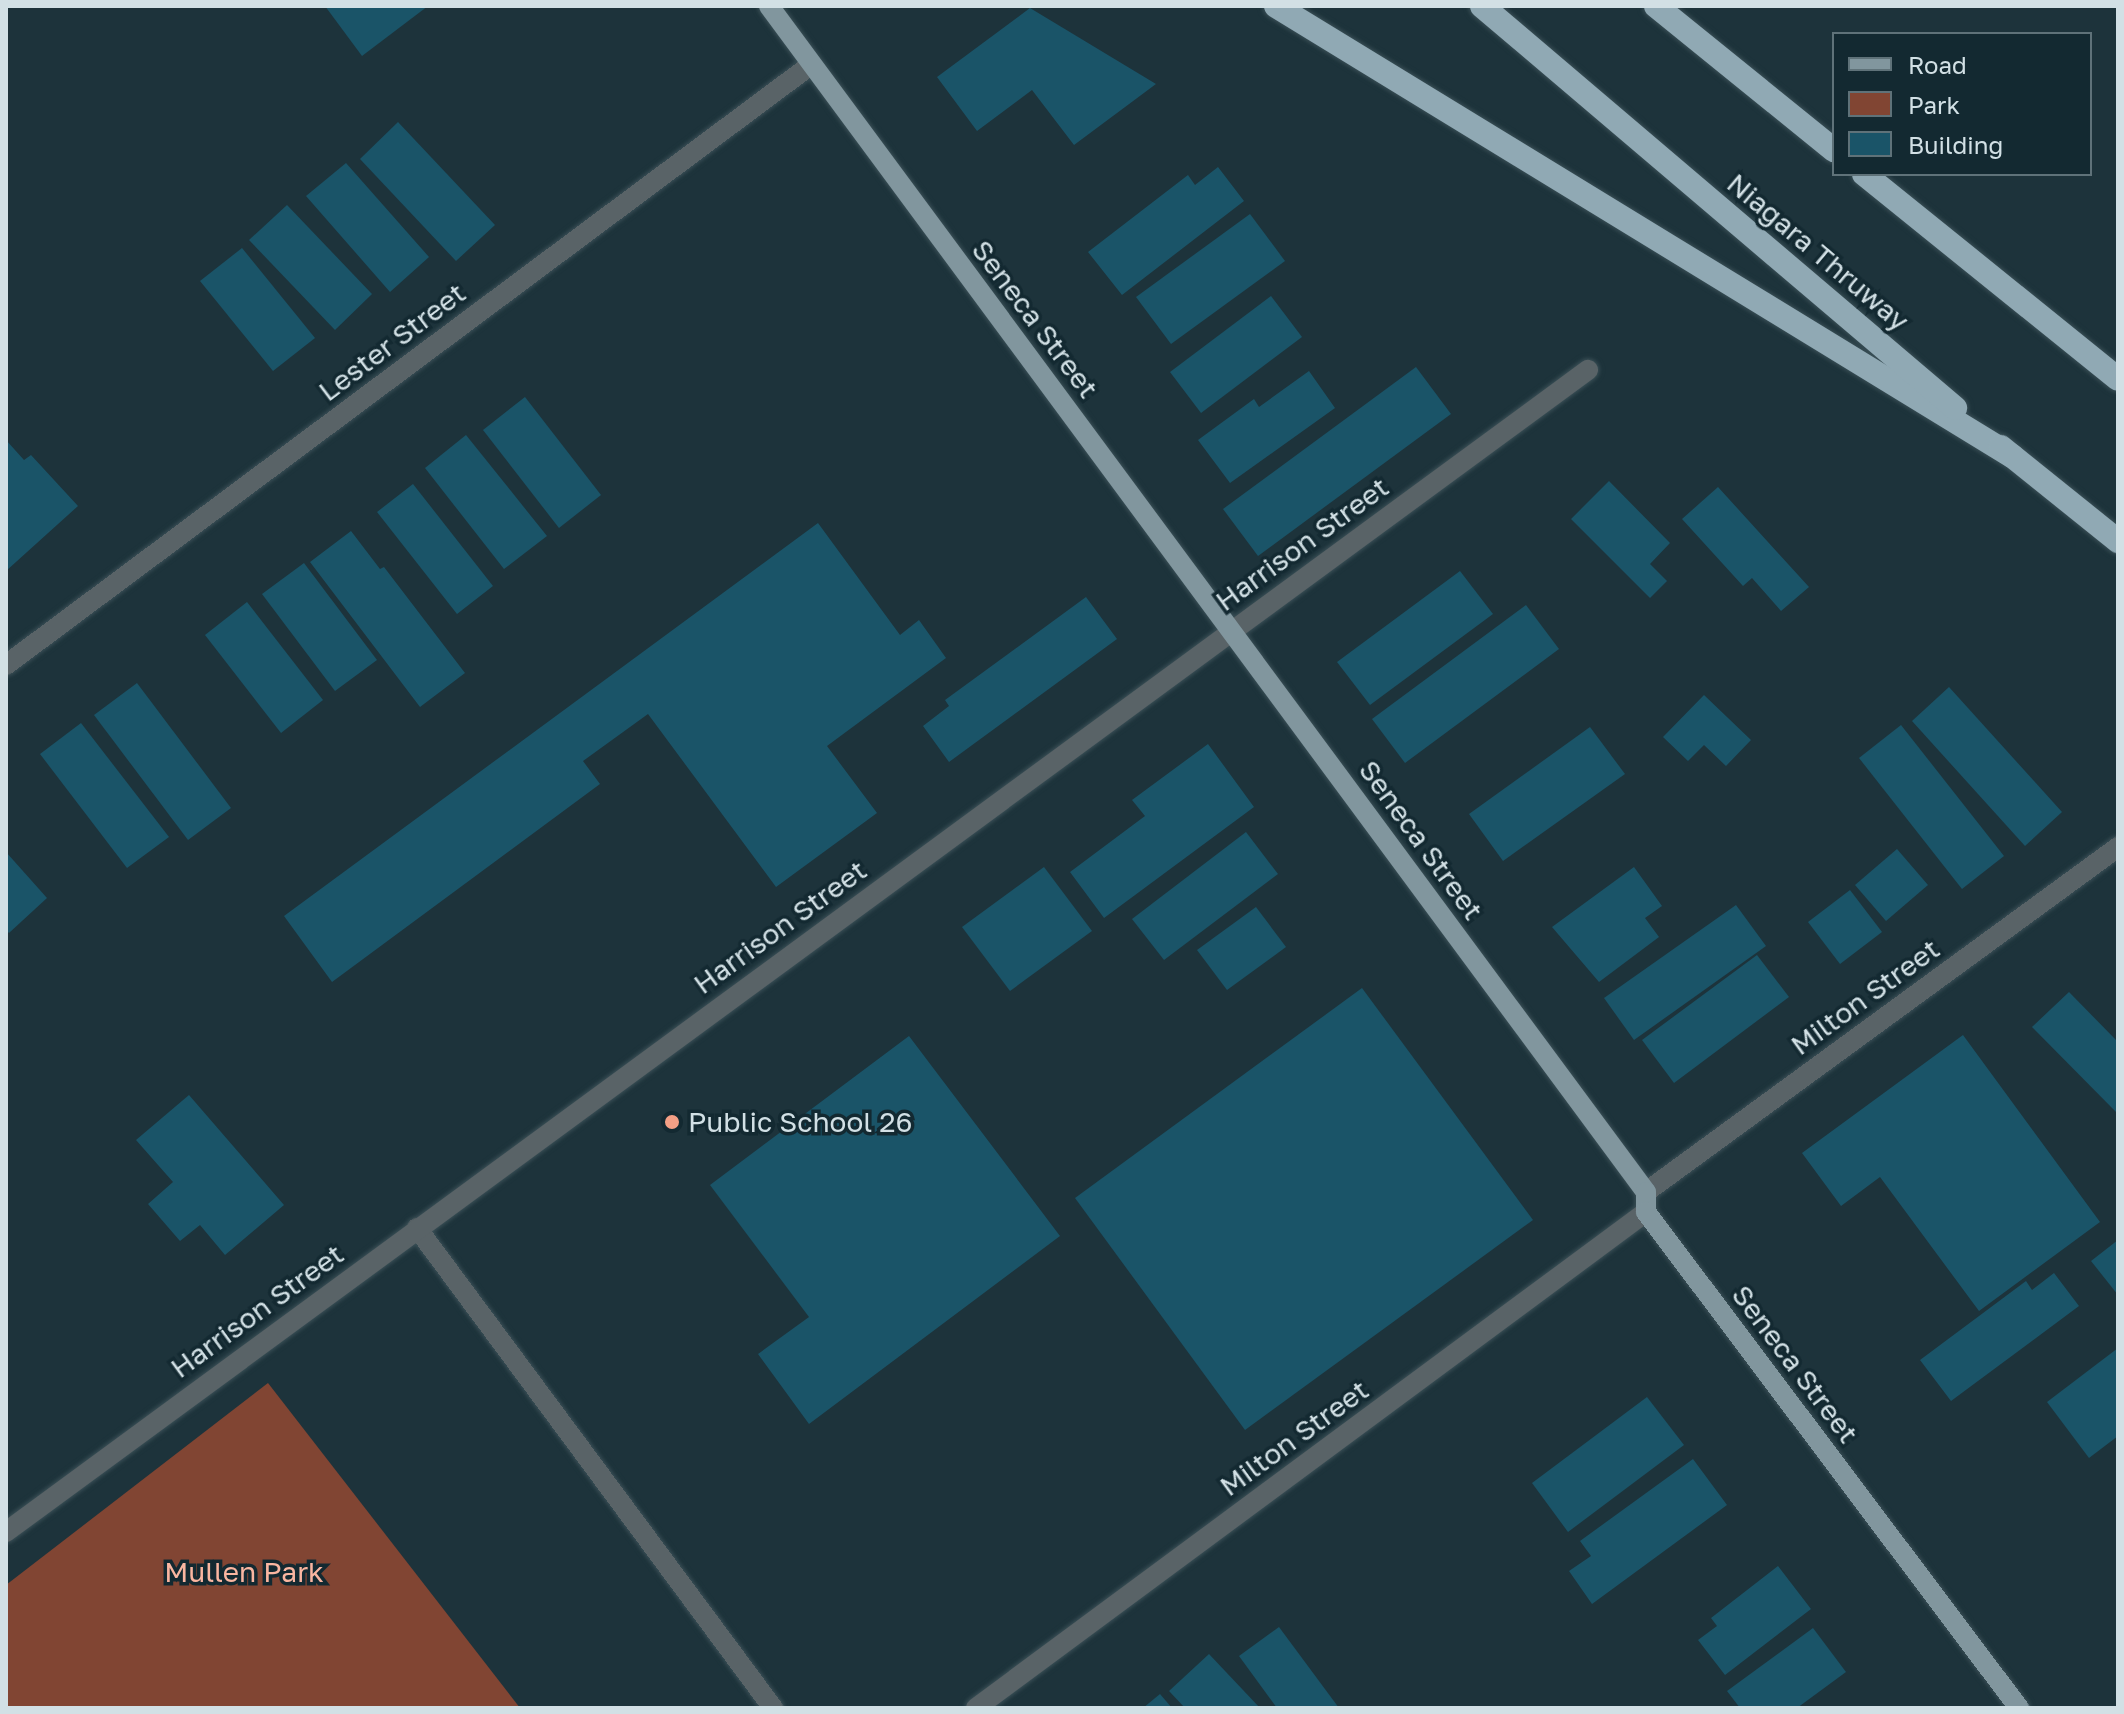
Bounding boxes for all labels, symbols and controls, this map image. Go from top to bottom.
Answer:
legend [1832,32,2092,176]
text: Road [1908,50,1967,79]
text: Park [1908,90,1960,119]
text: Building [1908,130,2003,159]
street label: Niagara Thruway [1720,166,1916,338]
street label: Seneca Street [965,234,1105,404]
street label: Lester Street [312,276,472,408]
street label: Harrison Street [1209,470,1395,618]
street label: Seneca Street [1352,754,1490,926]
street label: Harrison Street [687,853,873,1001]
street label: Milton Street [1784,932,1946,1062]
place label: Public School 26 [688,1105,912,1139]
marker: Public School 26 [663,1113,681,1131]
street label: Harrison Street [164,1237,350,1385]
street label: Seneca Street [1725,1279,1865,1449]
street label: Milton Street [1213,1373,1375,1503]
park label: Mullen Park [164,1555,324,1589]

